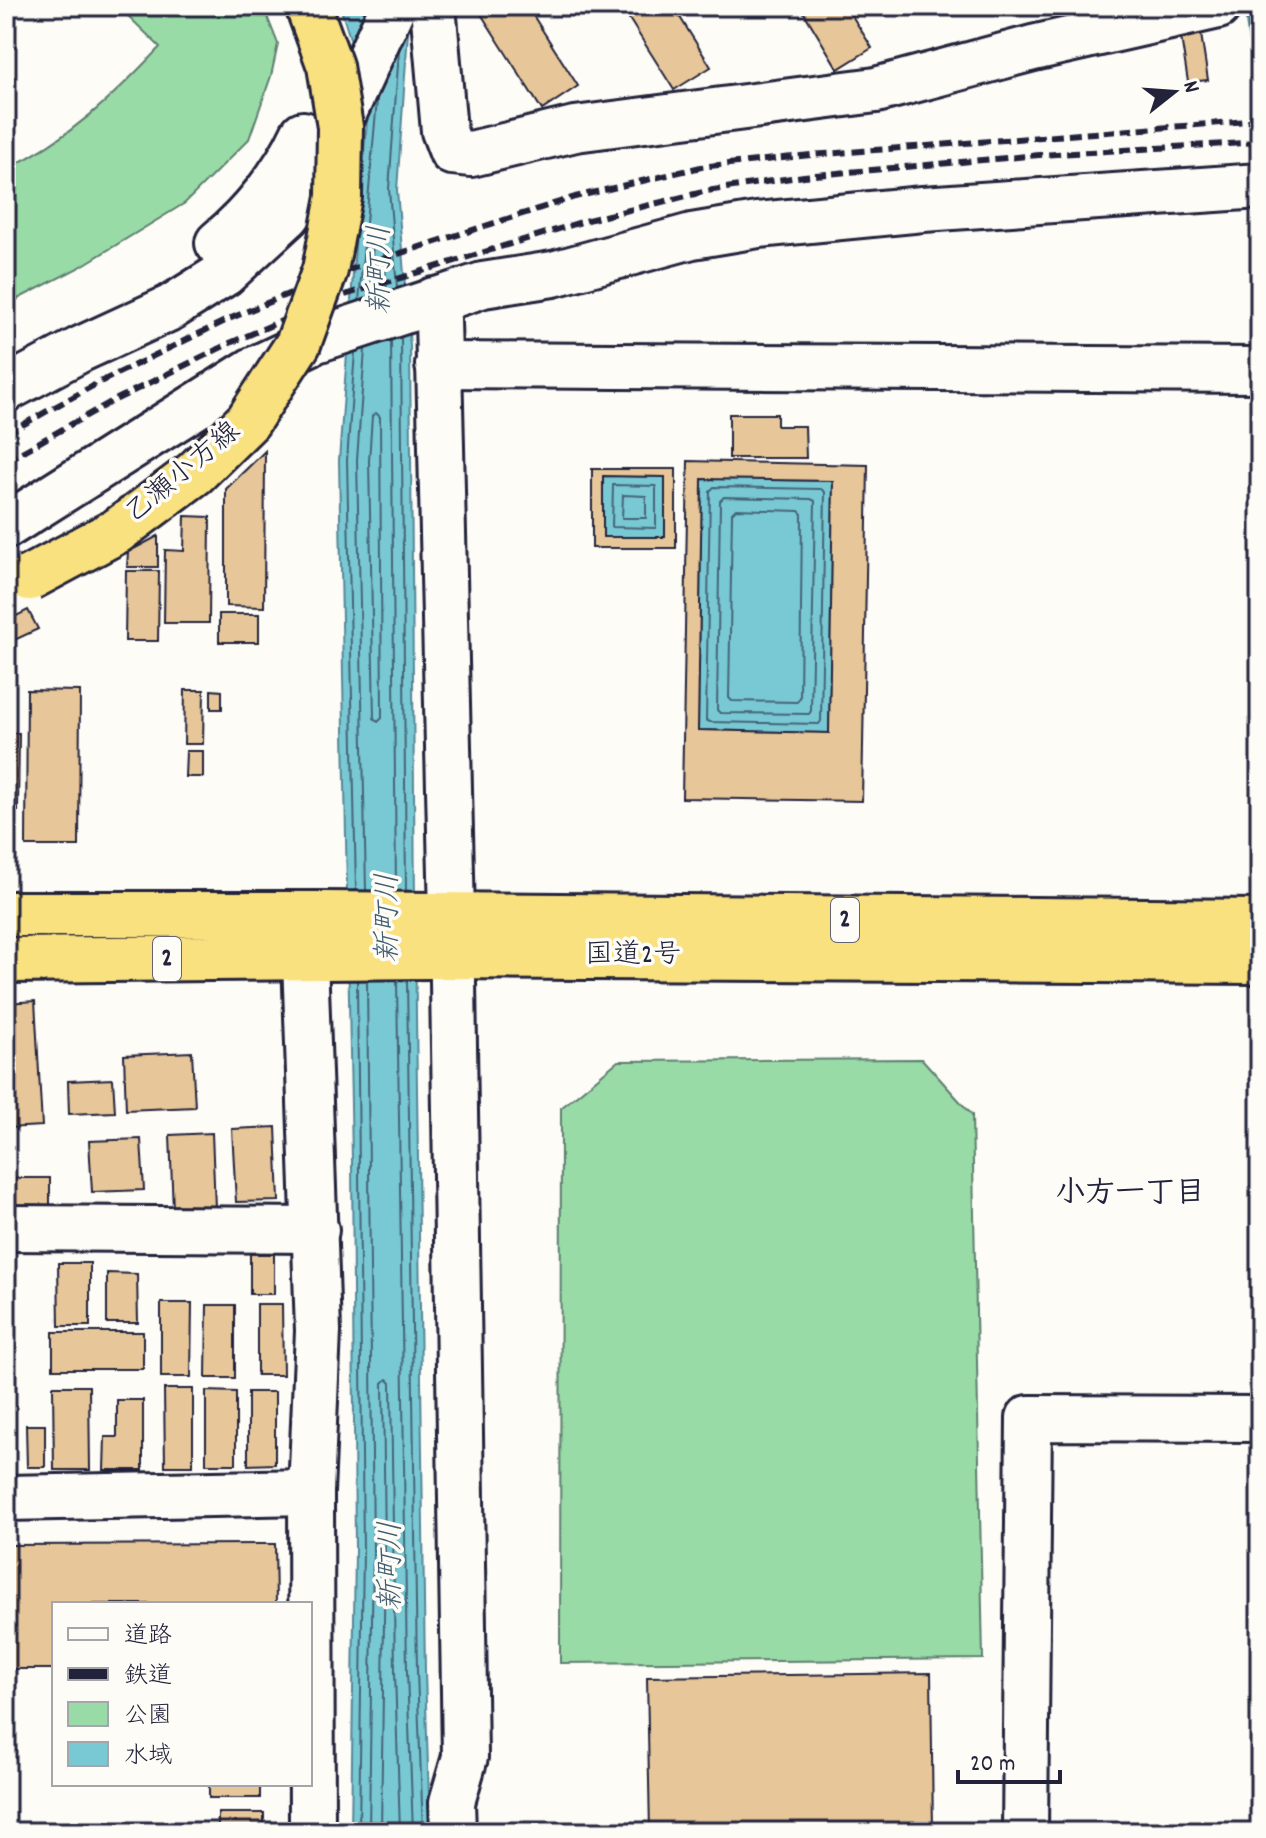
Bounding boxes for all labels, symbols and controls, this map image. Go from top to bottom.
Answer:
north arrow [1134,52,1214,132]
text: N [1173,77,1206,97]
water label: 新町川 [361,225,404,315]
street label: 乙瀬小方線 [118,414,250,534]
water label: 新町川 [369,873,412,963]
road number: 2 [831,898,859,942]
road number: 2 [153,937,181,981]
street label: 国道2号 [585,937,681,977]
district label: 小方一丁目 [1055,1174,1205,1217]
water label: 新町川 [372,1521,415,1611]
legend [52,1602,312,1786]
text: 道路 [124,1620,172,1654]
text: 鉄道 [124,1660,172,1694]
text: 公園 [124,1700,172,1734]
scale bar [958,1734,1060,1784]
text: 水域 [124,1740,172,1774]
text: 20 m [970,1748,1016,1782]

